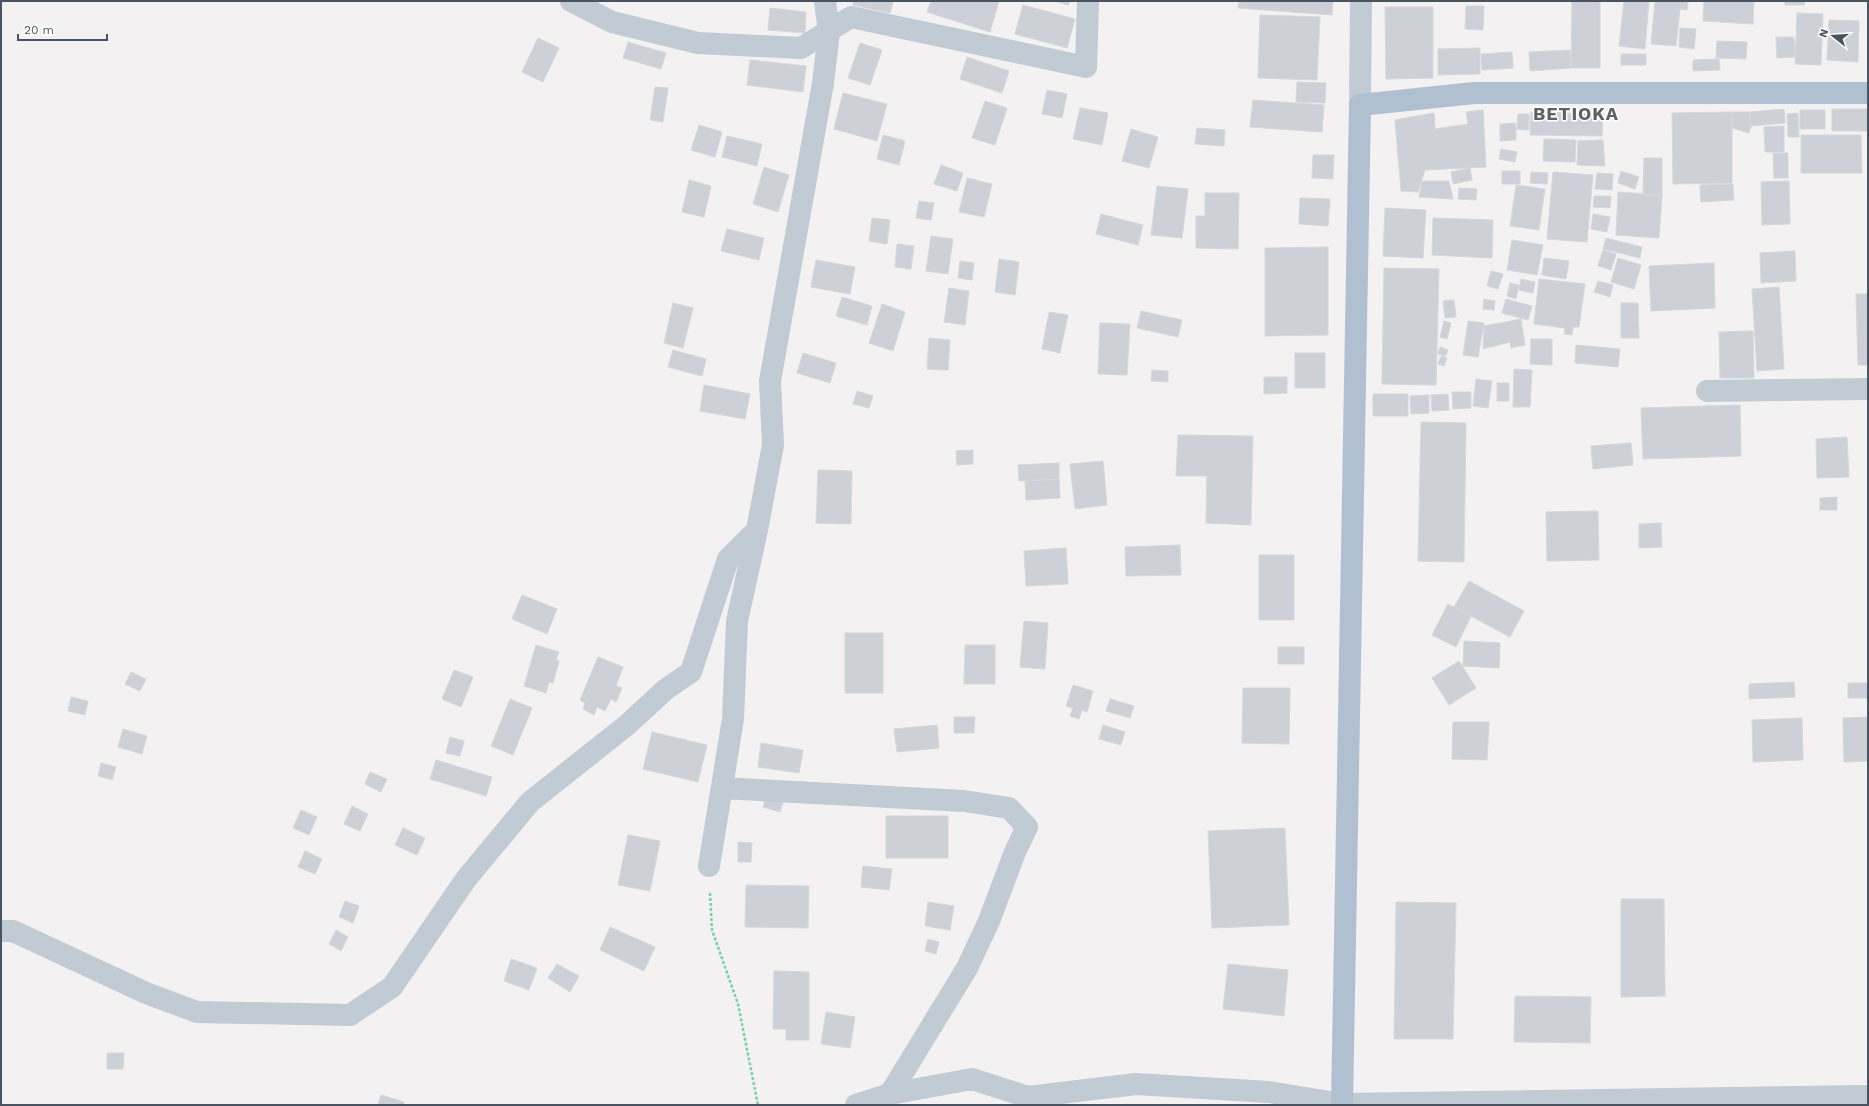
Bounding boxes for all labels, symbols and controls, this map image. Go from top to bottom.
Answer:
scale bar [18,16,107,42]
north arrow [1813,16,1853,56]
text: 20 m [24,23,54,37]
text: N [1817,27,1831,39]
district label: BETIOKA [1533,103,1619,124]

